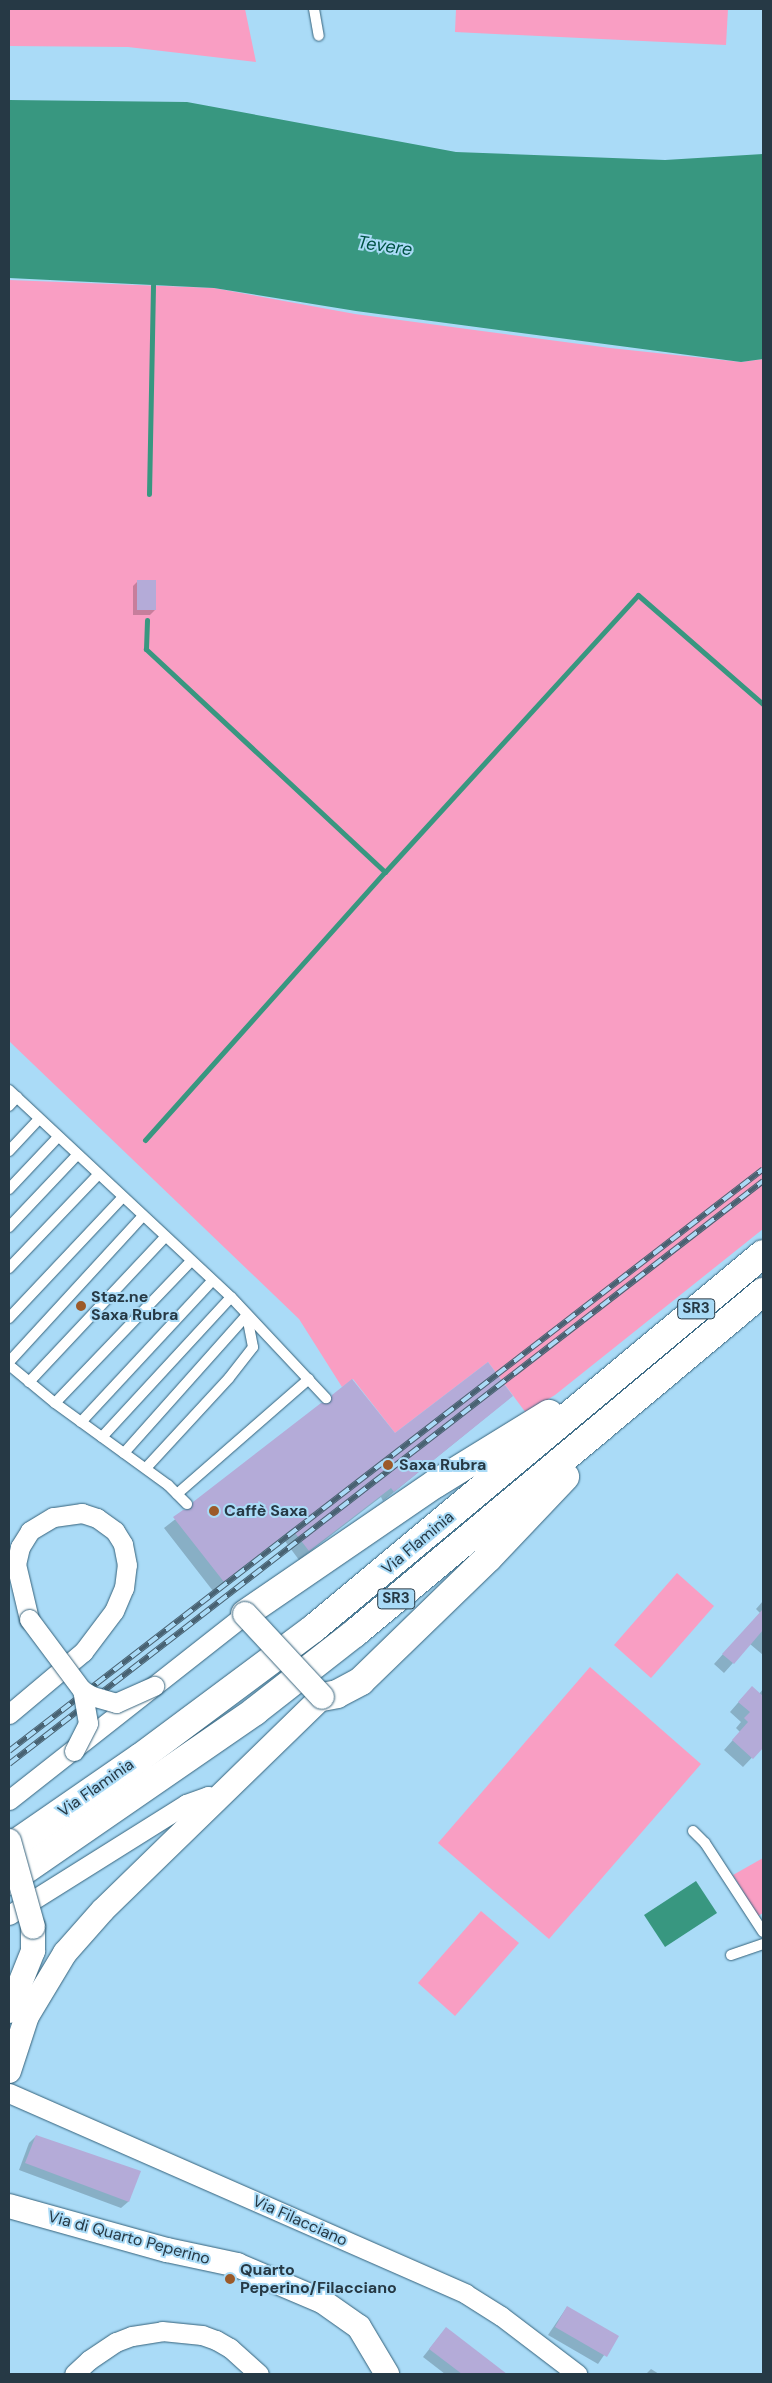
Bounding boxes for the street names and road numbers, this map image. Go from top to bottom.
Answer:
road number: SR3 [676,1296,716,1322]
street label: Via Flaminia [378,1507,458,1579]
road number: SR3 [376,1586,416,1612]
street label: Via Flaminia [54,1755,138,1821]
street label: Via Filacciano [250,2192,350,2250]
street label: Via di Quarto Peperino [46,2207,212,2269]

